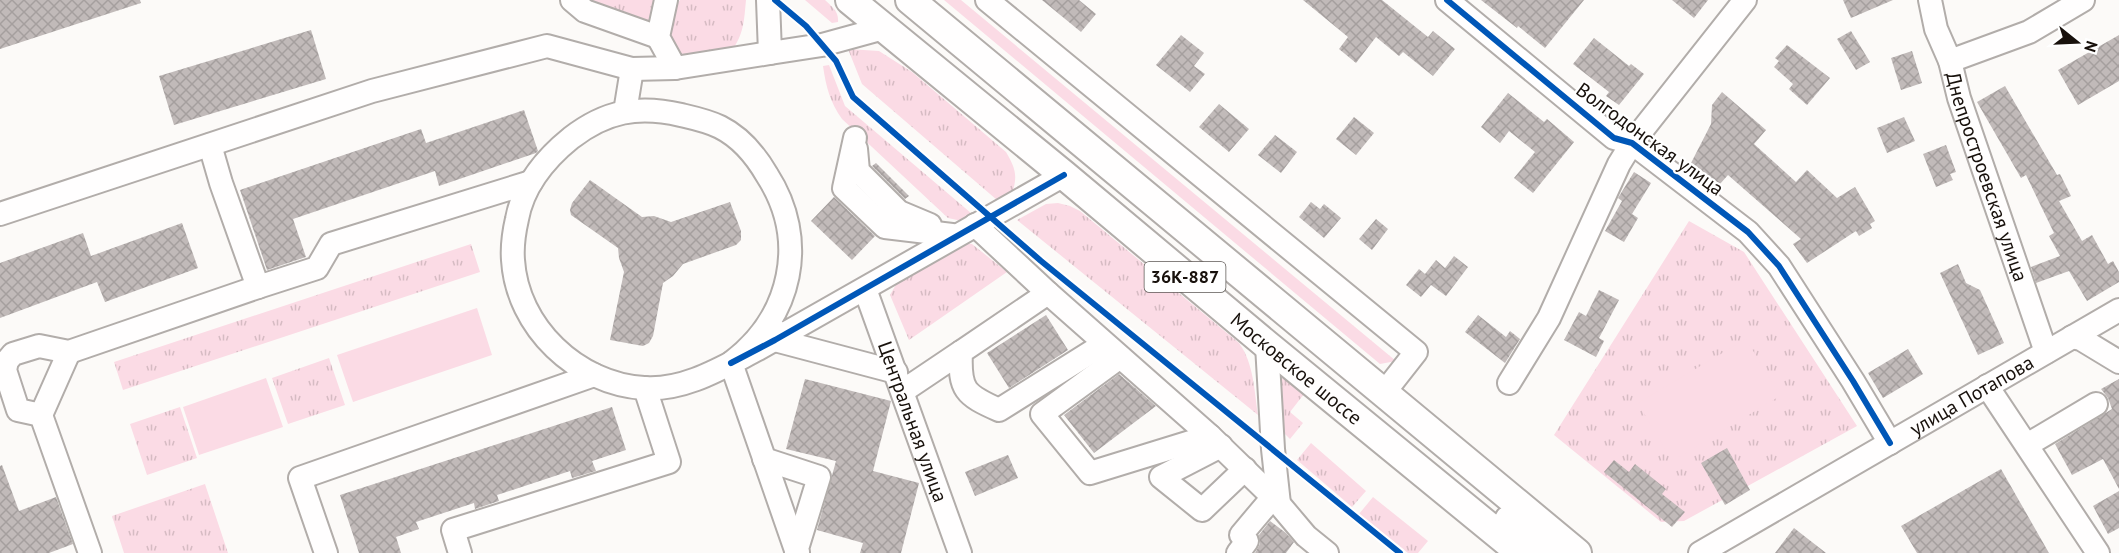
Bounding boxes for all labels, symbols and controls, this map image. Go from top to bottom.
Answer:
north arrow [2047,12,2107,72]
text: N [2080,39,2102,55]
street label: Днепростроевская улица [1940,69,2034,285]
street label: Волгодонская улица [1571,77,1729,201]
road number: 36К-887 [1144,262,1226,292]
street label: Московское шоссе [1225,307,1368,431]
street label: Центральная улица [872,338,954,506]
street label: улица Потапова [1905,349,2038,442]

